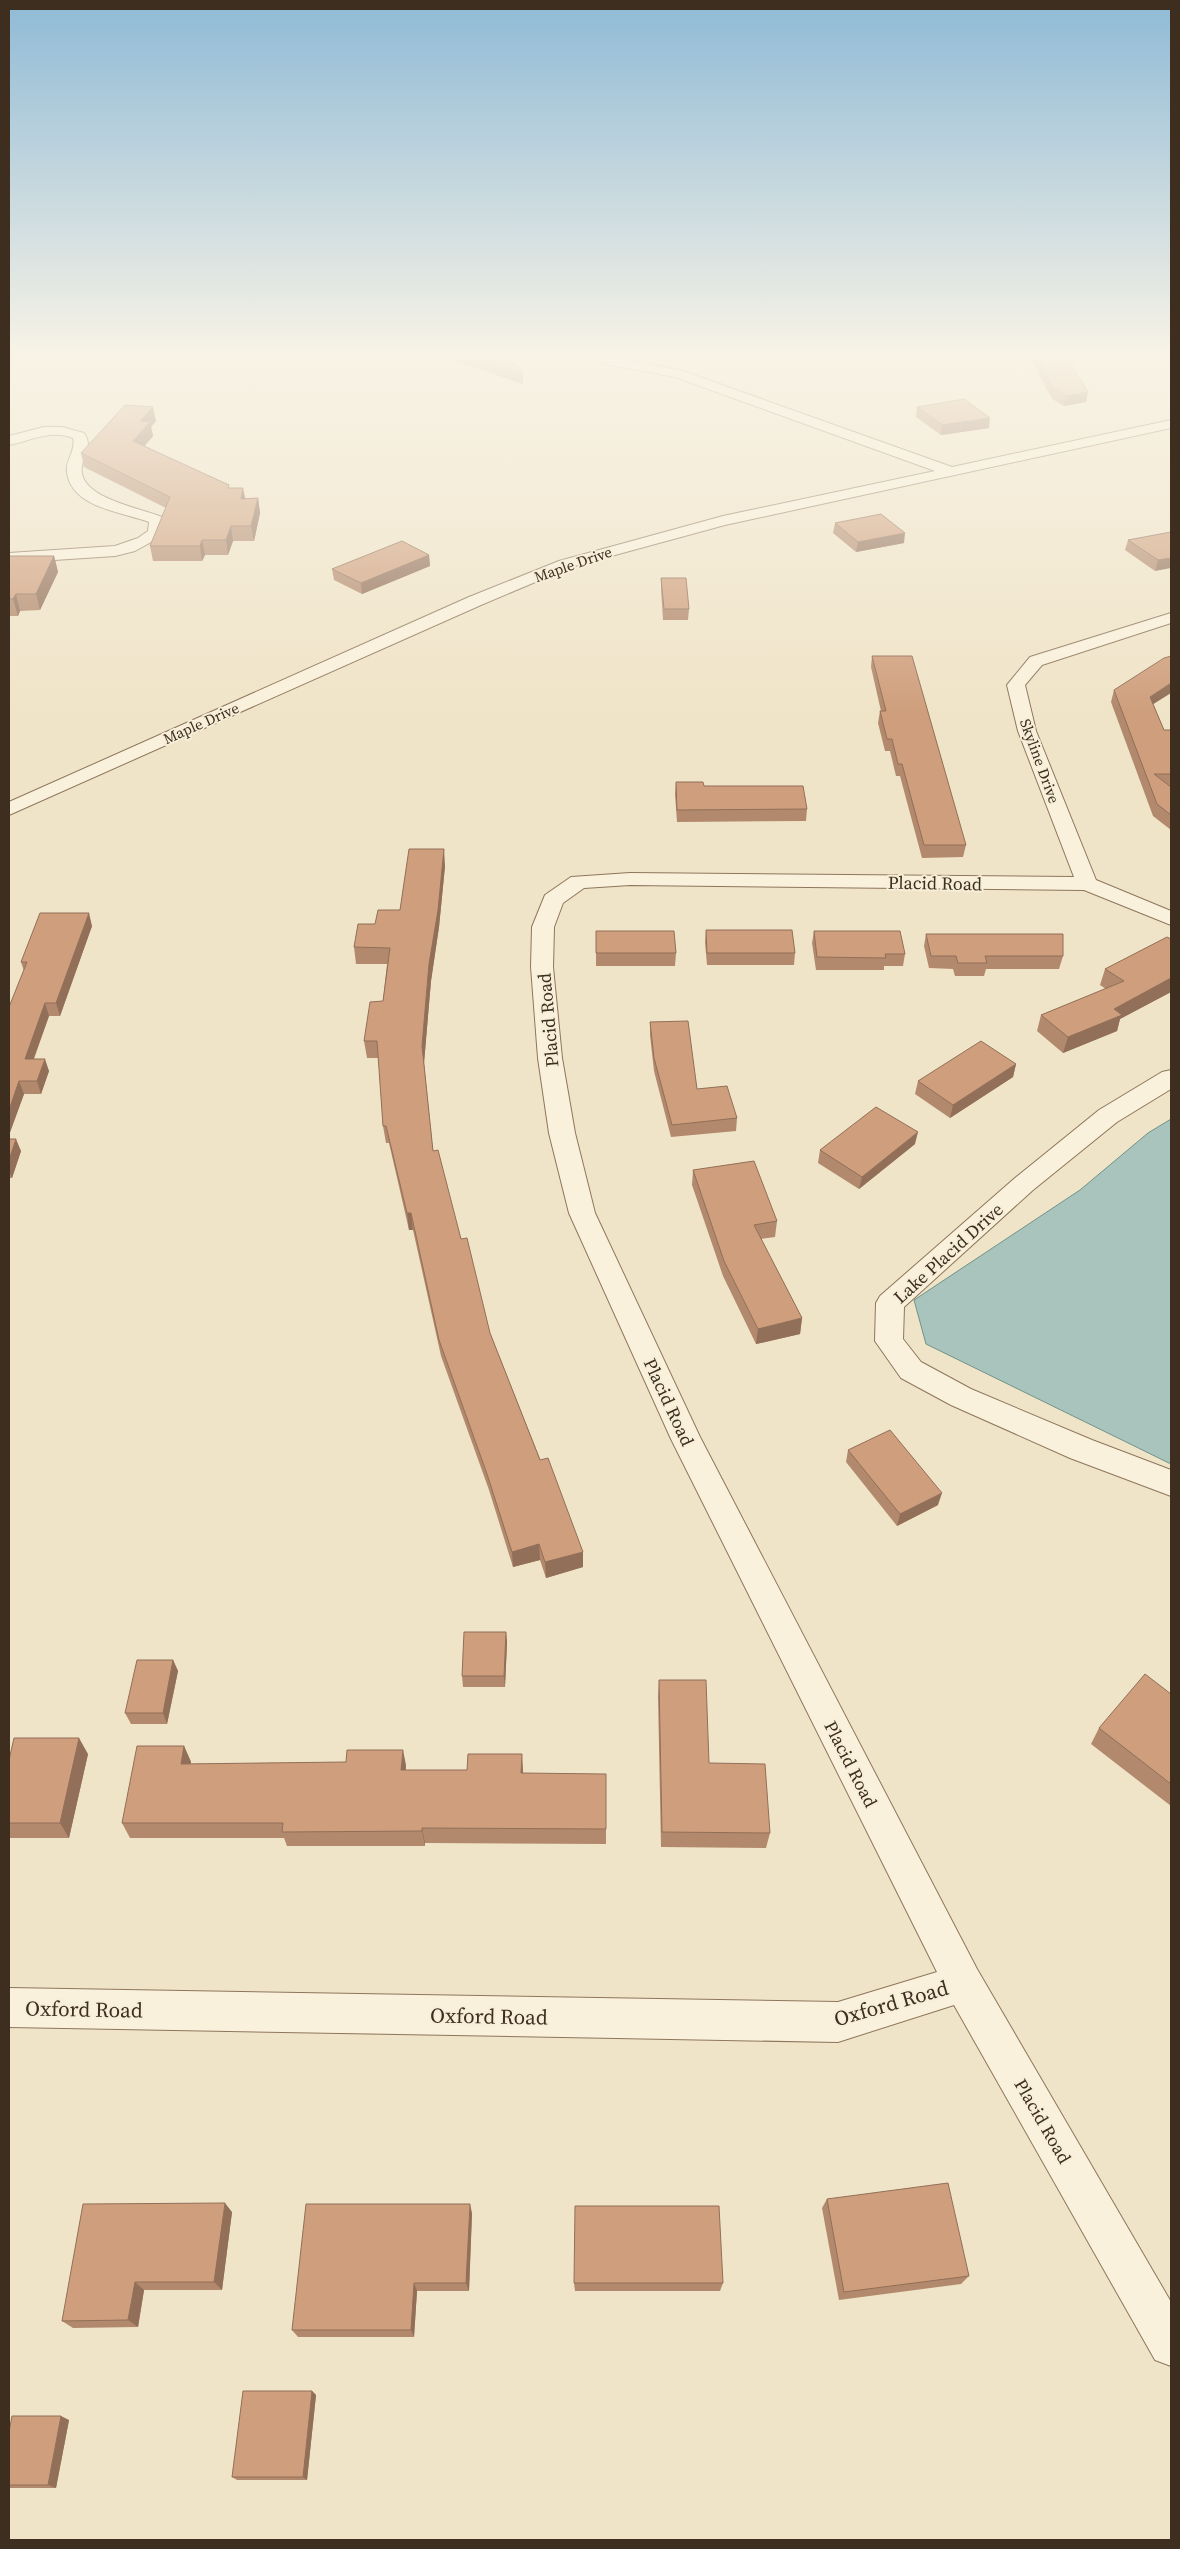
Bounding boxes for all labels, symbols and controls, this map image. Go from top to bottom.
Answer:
street label: Maple Drive [531,541,615,587]
street label: Maple Drive [160,697,243,749]
street label: Skyline Drive [1015,716,1065,806]
street label: Placid Road [888,870,982,896]
street label: Placid Road [531,972,565,1068]
street label: Lake Placid Drive [888,1197,1008,1309]
street label: Placid Road [638,1354,700,1450]
street label: Placid Road [818,1716,884,1812]
street label: Oxford Road [830,1973,952,2033]
street label: Oxford Road [25,1993,143,2025]
street label: Oxford Road [430,2000,548,2032]
street label: Placid Road [1009,2074,1077,2168]

